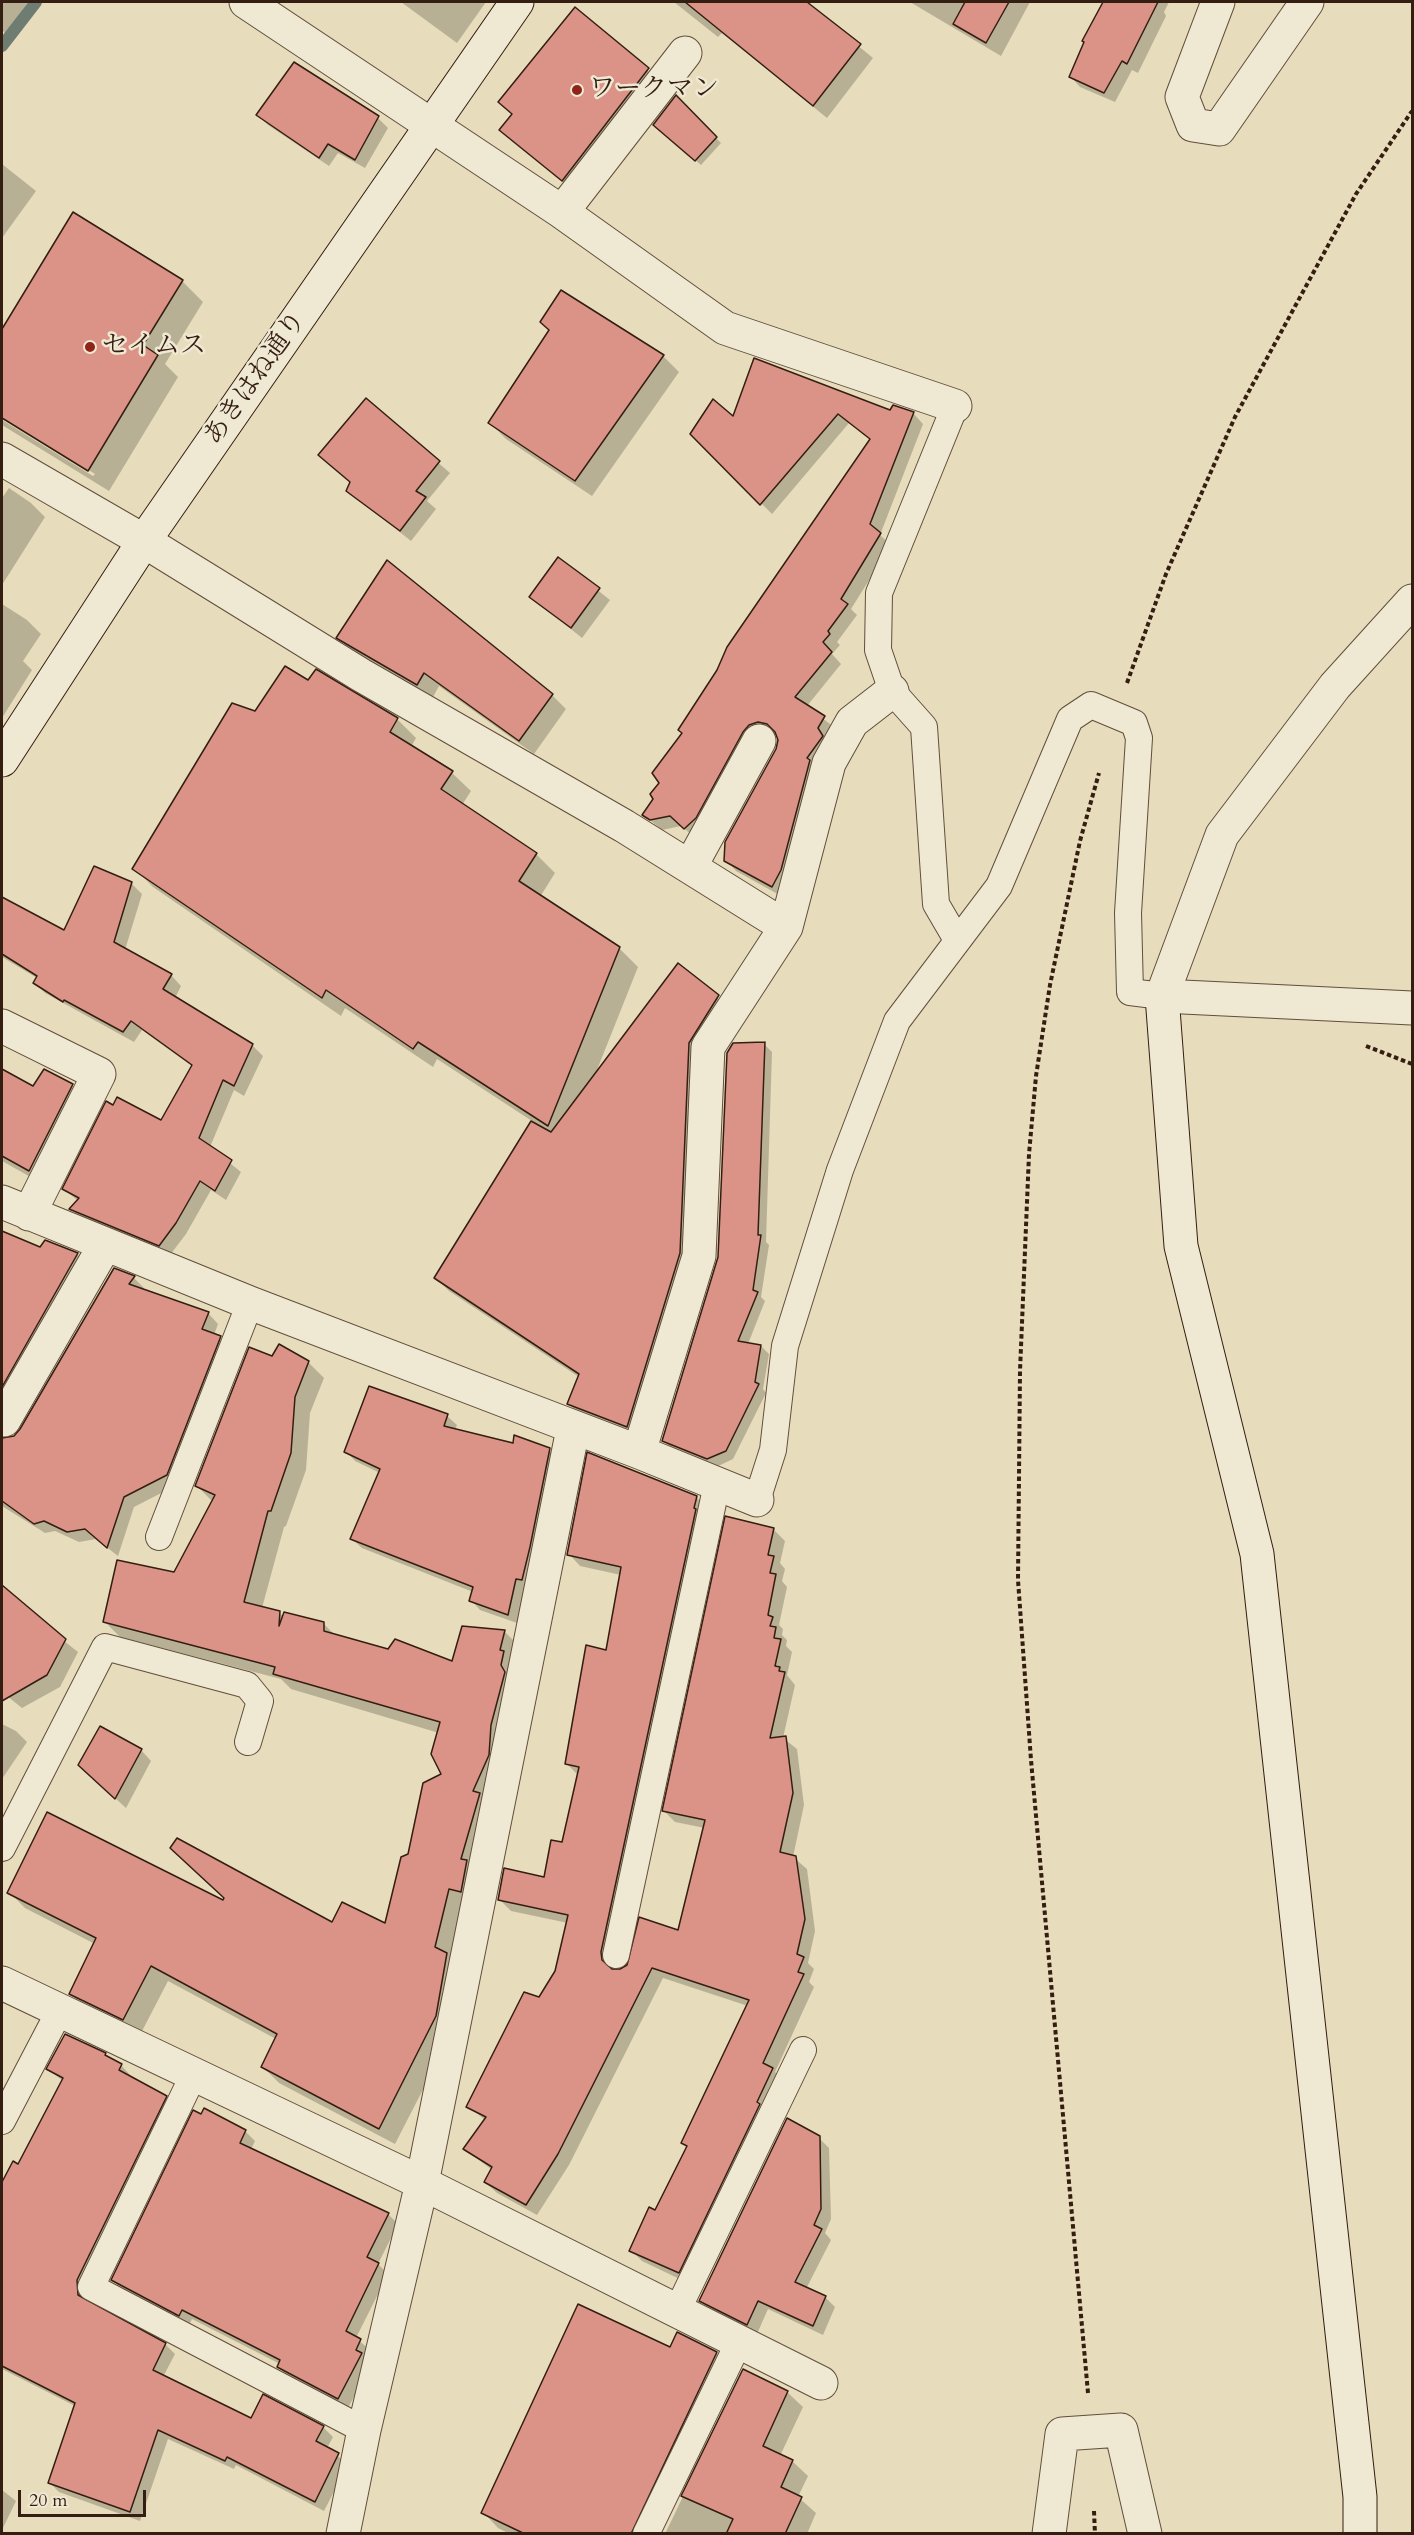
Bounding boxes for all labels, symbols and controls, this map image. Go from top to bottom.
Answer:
place label: ワークマン [589,74,719,106]
marker: ワークマン [570,83,584,97]
street label: あきはね通り [198,306,314,452]
place label: セイムス [102,331,206,363]
marker: セイムス [83,340,97,354]
scale bar [21,2478,148,2516]
text: 20 m [29,2488,68,2513]

